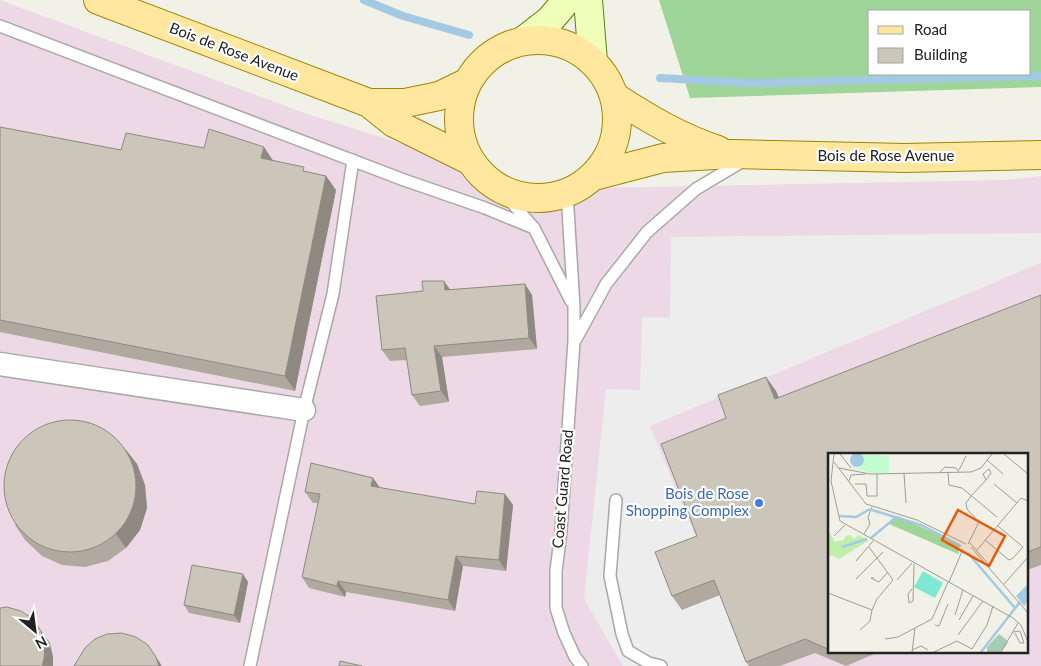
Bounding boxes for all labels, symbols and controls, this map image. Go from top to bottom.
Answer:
legend [868,10,1031,75]
street label: Bois de Rose Avenue [167,18,302,84]
text: Road [914,20,947,38]
text: Building [914,45,967,63]
street label: Bois de Rose Avenue [817,146,955,164]
street label: Coast Guard Road [548,429,576,549]
inset map [828,453,1028,654]
place label: Bois de Rose Shopping Complex [626,484,750,519]
marker: Bois de Rose Shopping Complex [753,497,765,509]
north arrow [10,606,60,656]
text: N [33,633,50,653]

